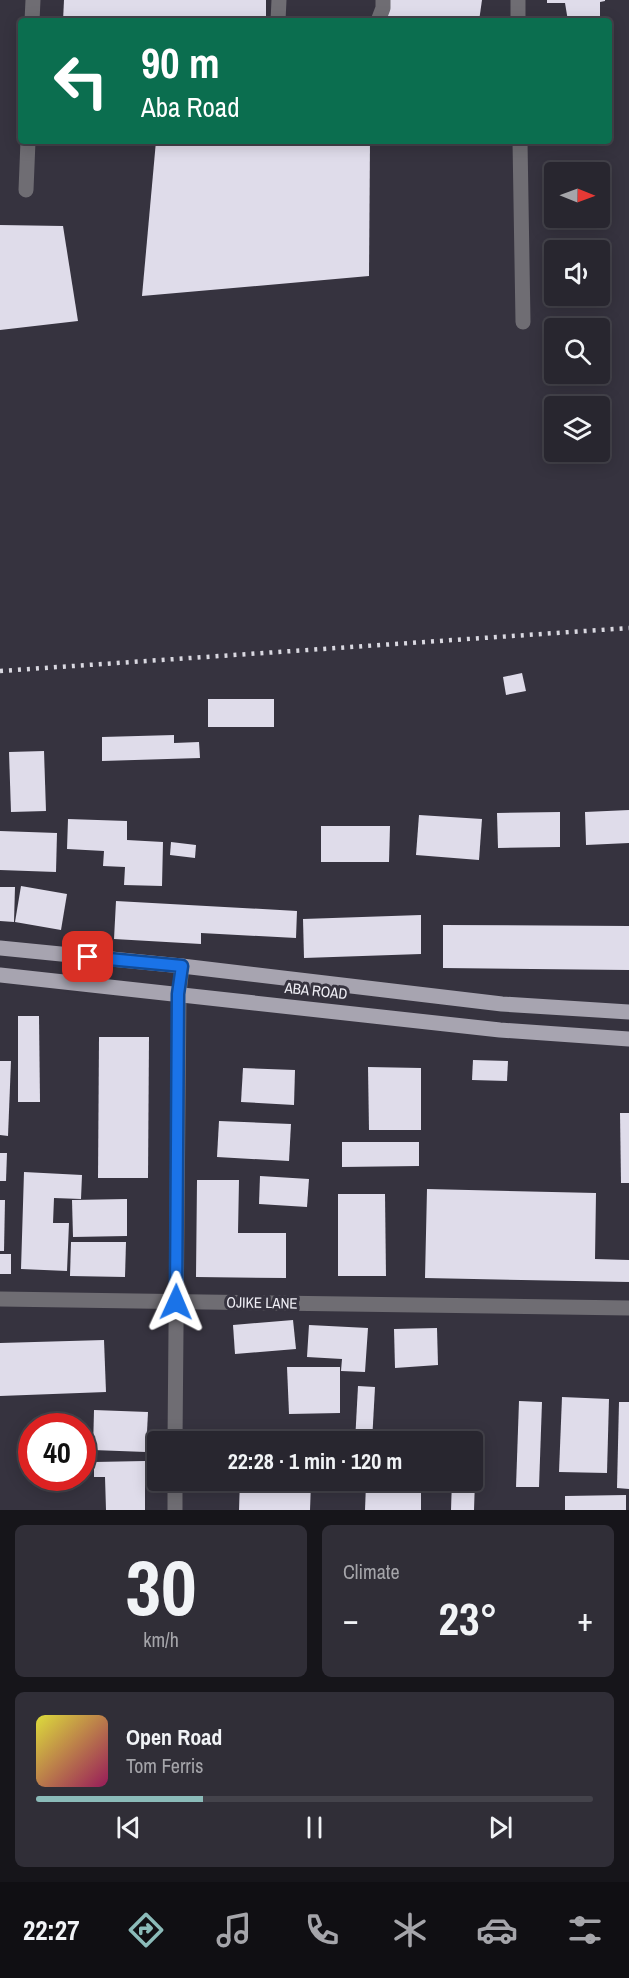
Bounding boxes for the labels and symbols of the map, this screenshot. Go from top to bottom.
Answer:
north arrow [544,162,610,228]
pin [62,931,113,982]
street label: ABA ROAD [283,977,349,1004]
position arrow [144,1270,208,1334]
street label: OJIKE LANE [226,1291,298,1314]
speed limit sign: 40 [18,1413,96,1491]

